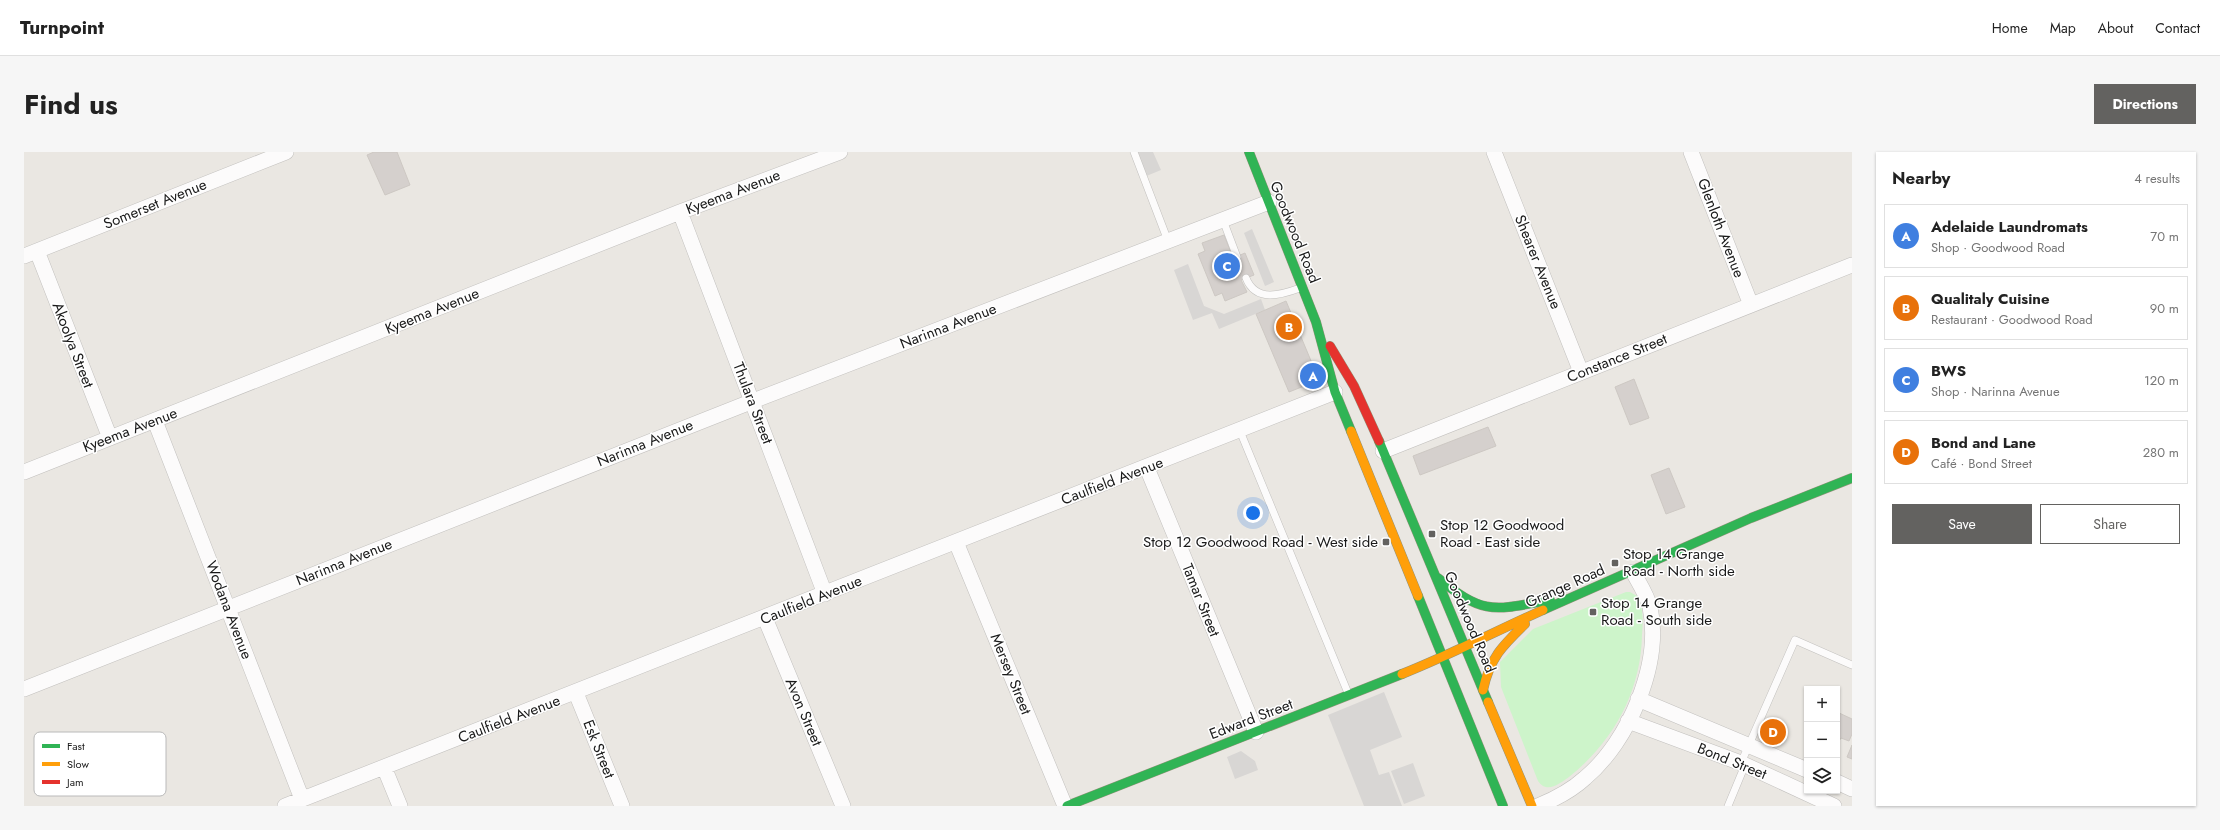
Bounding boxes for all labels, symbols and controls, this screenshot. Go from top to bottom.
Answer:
text: Turnpoint [20,14,104,41]
text: Home [1992,18,2028,38]
text: Map [2050,18,2076,38]
text: About [2098,18,2133,38]
text: Contact [2155,18,2200,38]
text: Find us [24,84,118,125]
button: Directions [2094,84,2196,124]
street label: Kyeema Avenue [683,164,784,220]
text: Nearby [1892,166,1950,190]
text: 4 results [2134,169,2180,188]
street label: Somerset Avenue [100,173,210,235]
street label: Glenloth Avenue [1692,175,1750,281]
street label: Goodwood Road [1265,178,1325,286]
street label: Shearer Avenue [1509,211,1567,313]
text: Adelaide Laundromats [1931,216,2088,238]
text: A [1901,227,1911,246]
text: 70 m [2150,227,2179,246]
text: Shop · Goodwood Road [1931,238,2065,257]
pin: C [1214,251,1240,281]
street label: Kyeema Avenue [382,282,483,340]
text: Qualitaly Cuisine [1931,288,2050,310]
street label: Narinna Avenue [896,297,1000,355]
street label: Akoolya Street [47,299,100,391]
text: B [1902,299,1910,318]
text: 90 m [2150,299,2179,318]
text: Restaurant · Goodwood Road [1931,310,2093,329]
pin: B [1276,312,1302,342]
street label: Constance Street [1564,328,1671,388]
street label: Thulara Street [727,359,779,447]
text: BWS [1931,360,1966,382]
pin: A [1300,361,1326,391]
text: C [1901,371,1911,390]
text: 120 m [2144,371,2179,390]
text: Shop · Narinna Avenue [1931,382,2060,401]
street label: Kyeema Avenue [80,402,181,458]
street label: Narinna Avenue [594,414,697,472]
text: Bond and Lane [1931,432,2036,454]
text: D [1901,443,1911,462]
text: 280 m [2143,443,2179,462]
street label: Caulfield Avenue [1058,451,1167,511]
text: Café · Bond Street [1931,454,2032,473]
your location [1243,503,1263,523]
button: Save [1892,504,2032,544]
button: Share [2040,504,2180,544]
place label: Stop 12 Goodwood Road - East side [1440,514,1564,553]
marker: Stop 12 Goodwood Road - East side [1427,529,1437,539]
place label: Stop 12 Goodwood Road - West side [1143,531,1378,553]
street label: Narinna Avenue [293,533,396,591]
marker: Stop 12 Goodwood Road - West side [1381,537,1391,547]
place label: Stop 14 Grange Road - North side [1623,543,1735,582]
street label: Wodana Avenue [200,558,258,663]
marker: Stop 14 Grange Road - North side [1610,558,1620,568]
street label: Grange Road [1522,559,1608,613]
street label: Tamar Street [1176,560,1226,640]
street label: Goodwood Road [1439,568,1501,676]
street label: Caulfield Avenue [757,569,865,630]
place label: Stop 14 Grange Road - South side [1601,592,1712,631]
marker: Stop 14 Grange Road - South side [1588,607,1598,617]
street label: Mersey Street [985,630,1037,718]
street label: Avon Street [780,675,828,750]
map controls [1804,686,1840,794]
button: + [1804,686,1840,722]
street label: Caulfield Avenue [455,689,564,749]
street label: Edward Street [1206,693,1296,745]
street label: Esk Street [577,717,621,782]
pin: D [1760,717,1786,747]
button: − [1804,722,1840,758]
legend [34,732,166,796]
street label: Bond Street [1694,737,1770,785]
text: Fast [67,738,85,754]
text: Slow [67,756,89,772]
button: layers [1804,758,1840,794]
text: Jam [65,774,84,790]

